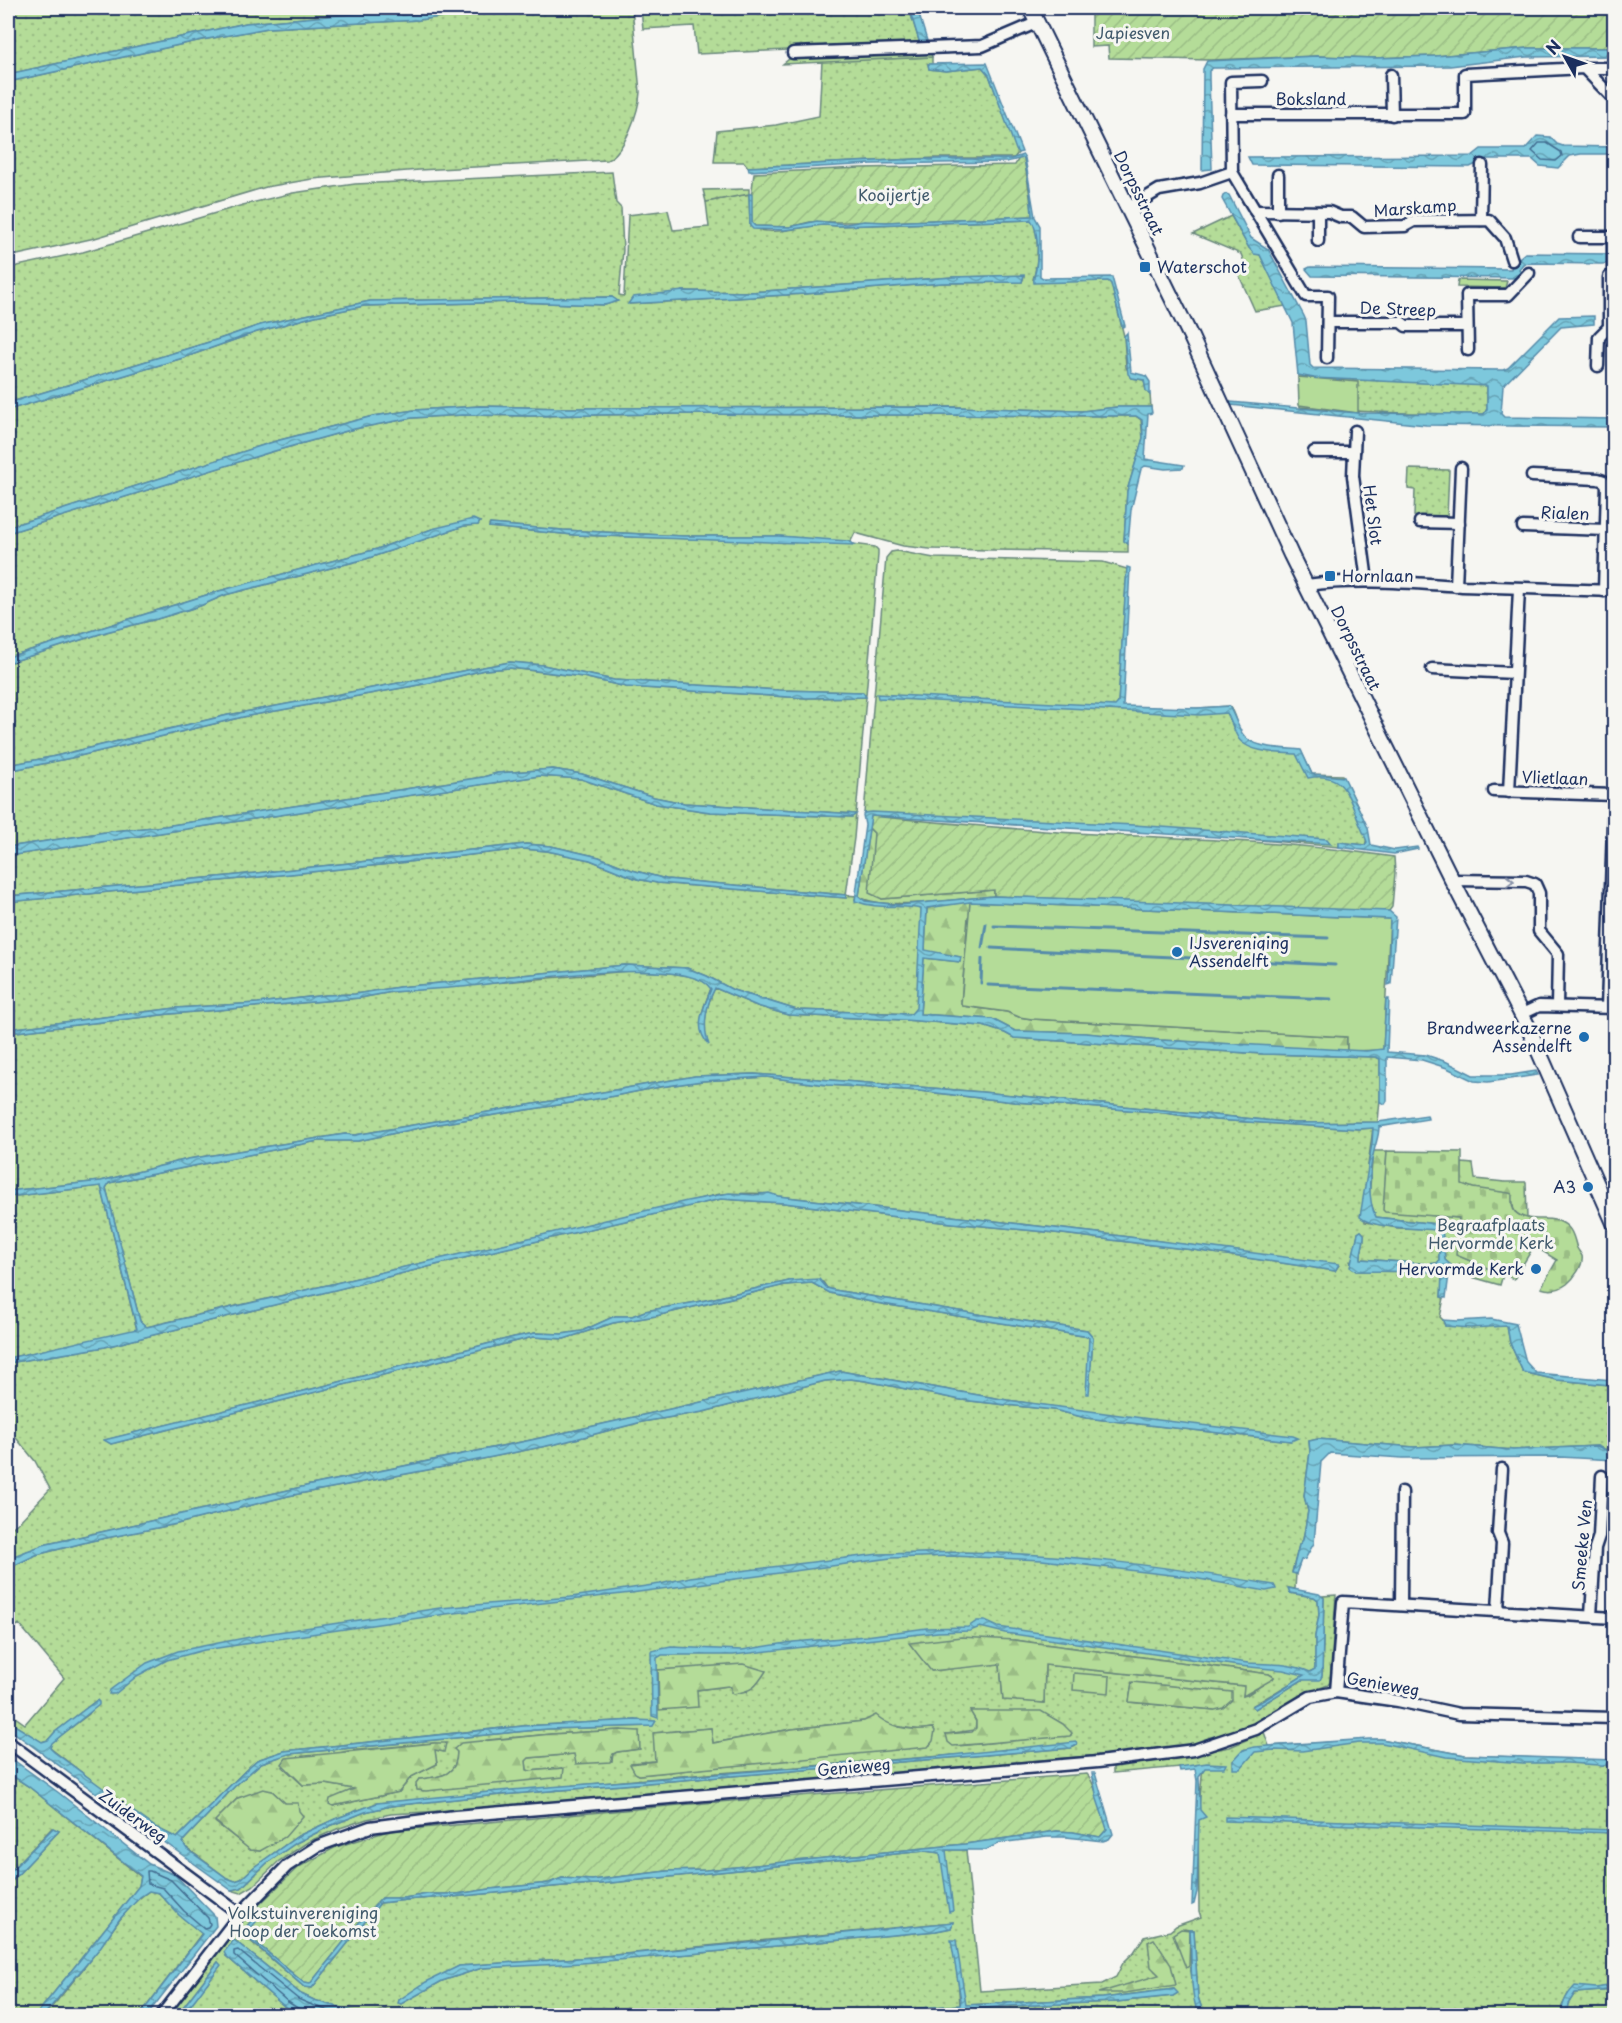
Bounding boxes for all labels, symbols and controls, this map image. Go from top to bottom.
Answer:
park label: Japiesven [1096,20,1170,44]
north arrow [1535,27,1595,87]
text: N [1539,34,1566,59]
street label: Boksland [1276,86,1347,110]
street label: Dorpsstraat [1109,146,1171,240]
park label: Kooijertje [858,182,930,206]
street label: Marskamp [1373,192,1457,222]
place label: Waterschot [1157,254,1247,278]
marker: Waterschot [1138,260,1152,274]
street label: De Streep [1359,295,1437,321]
street label: Het Slot [1358,483,1390,547]
street label: Rialen [1540,499,1590,525]
place label: Hornlaan [1342,563,1414,587]
marker: Hornlaan [1323,569,1337,583]
street label: Dorpsstraat [1326,601,1388,695]
street label: Vlietlaan [1521,764,1589,790]
one-way arrow [1506,874,1515,887]
place label: IJsvereniging Assendelft [1189,930,1289,972]
marker: IJsvereniging Assendelft [1170,945,1184,959]
place label: Brandweerkazerne Assendelft [1426,1015,1572,1057]
marker: Brandweerkazerne Assendelft [1577,1030,1591,1044]
place label: A3 [1553,1174,1576,1198]
marker: A3 [1581,1180,1595,1194]
park label: Begraafplaats Hervormde Kerk [1428,1212,1554,1254]
place label: Hervormde Kerk [1398,1256,1524,1280]
marker: Hervormde Kerk [1529,1262,1543,1276]
street label: Smeeke Ven [1565,1498,1597,1592]
street label: Genieweg [1345,1665,1422,1701]
street label: Genieweg [816,1751,892,1781]
street label: Zuiderweg [95,1782,172,1848]
park label: Volkstuinvereniging Hoop der Toekomst [228,1900,378,1942]

